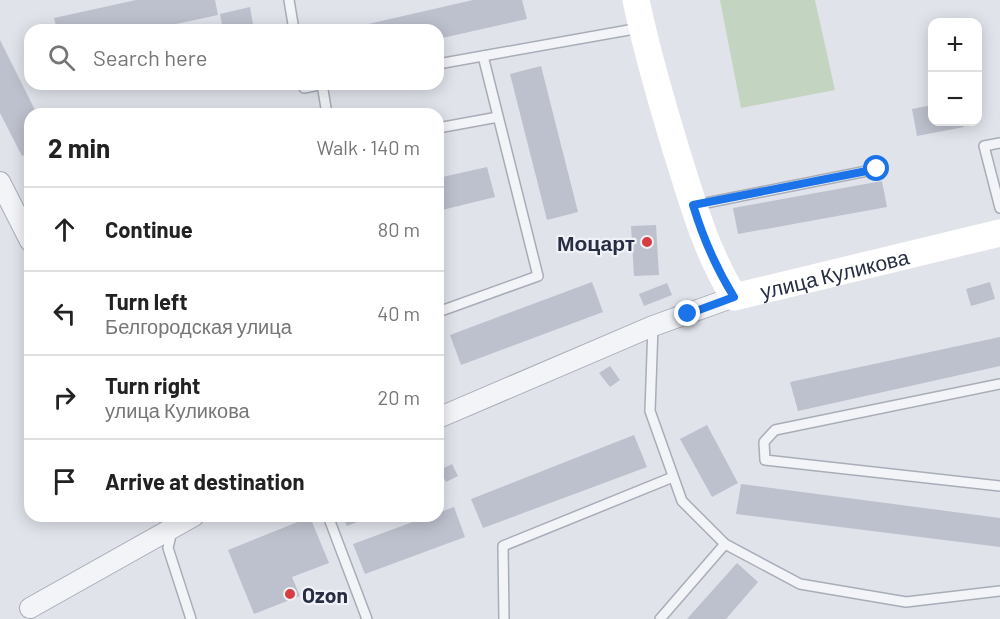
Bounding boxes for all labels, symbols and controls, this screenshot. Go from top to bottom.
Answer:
map controls [928,18,982,126]
button: + [928,18,982,72]
search box [24,24,444,90]
icon: search [45,41,78,74]
text: Search here [93,44,207,70]
button: − [928,72,982,126]
text: 2 min [48,132,110,163]
text: Walk · 140 m [316,135,420,159]
route start [863,155,889,181]
icon: ahead [48,213,81,246]
text: Continue [105,216,193,242]
text: 80 m [378,217,420,241]
place label: Моцарт [557,230,635,255]
marker: Моцарт [640,235,654,249]
street label: улица Куликова [758,243,911,303]
text: Turn left [105,288,188,314]
icon: left [48,297,81,330]
route end [674,300,700,326]
text: 40 m [377,301,420,325]
text: Белгородская улица [105,314,292,338]
text: Turn right [105,372,200,398]
icon: right [48,381,81,414]
text: 20 m [377,385,420,409]
text: улица Куликова [105,398,250,422]
icon: arrive [48,465,81,498]
text: Arrive at destination [105,468,304,494]
place label: Ozon [302,582,348,607]
marker: Ozon [283,587,297,601]

